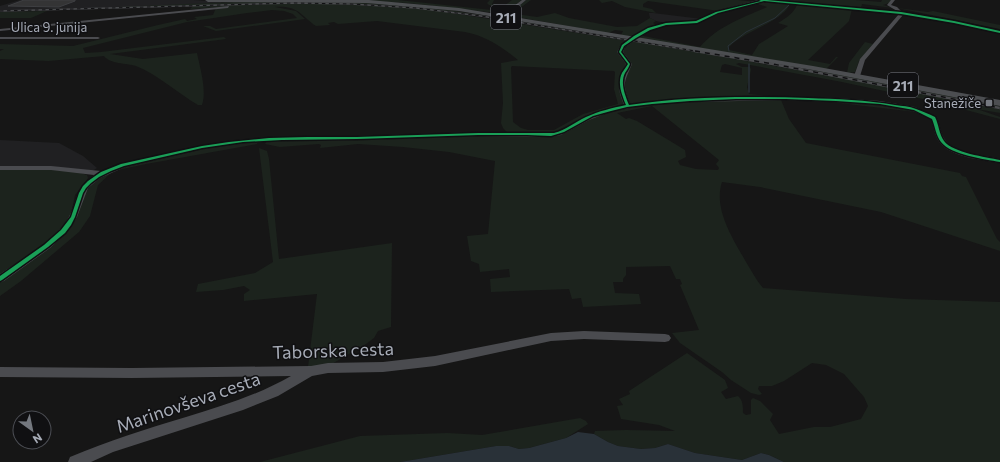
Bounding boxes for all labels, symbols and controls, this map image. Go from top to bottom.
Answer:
road number: 211 [491,5,521,29]
street label: Ulica 9. junija [11,19,87,35]
road number: 211 [888,73,918,97]
place label: Stanežiče [924,95,981,111]
marker: Stanežiče [984,98,994,108]
street label: Taborska cesta [272,337,394,363]
street label: Marinovševa cesta [113,367,263,437]
north arrow [12,410,52,450]
text: N [31,431,45,447]

